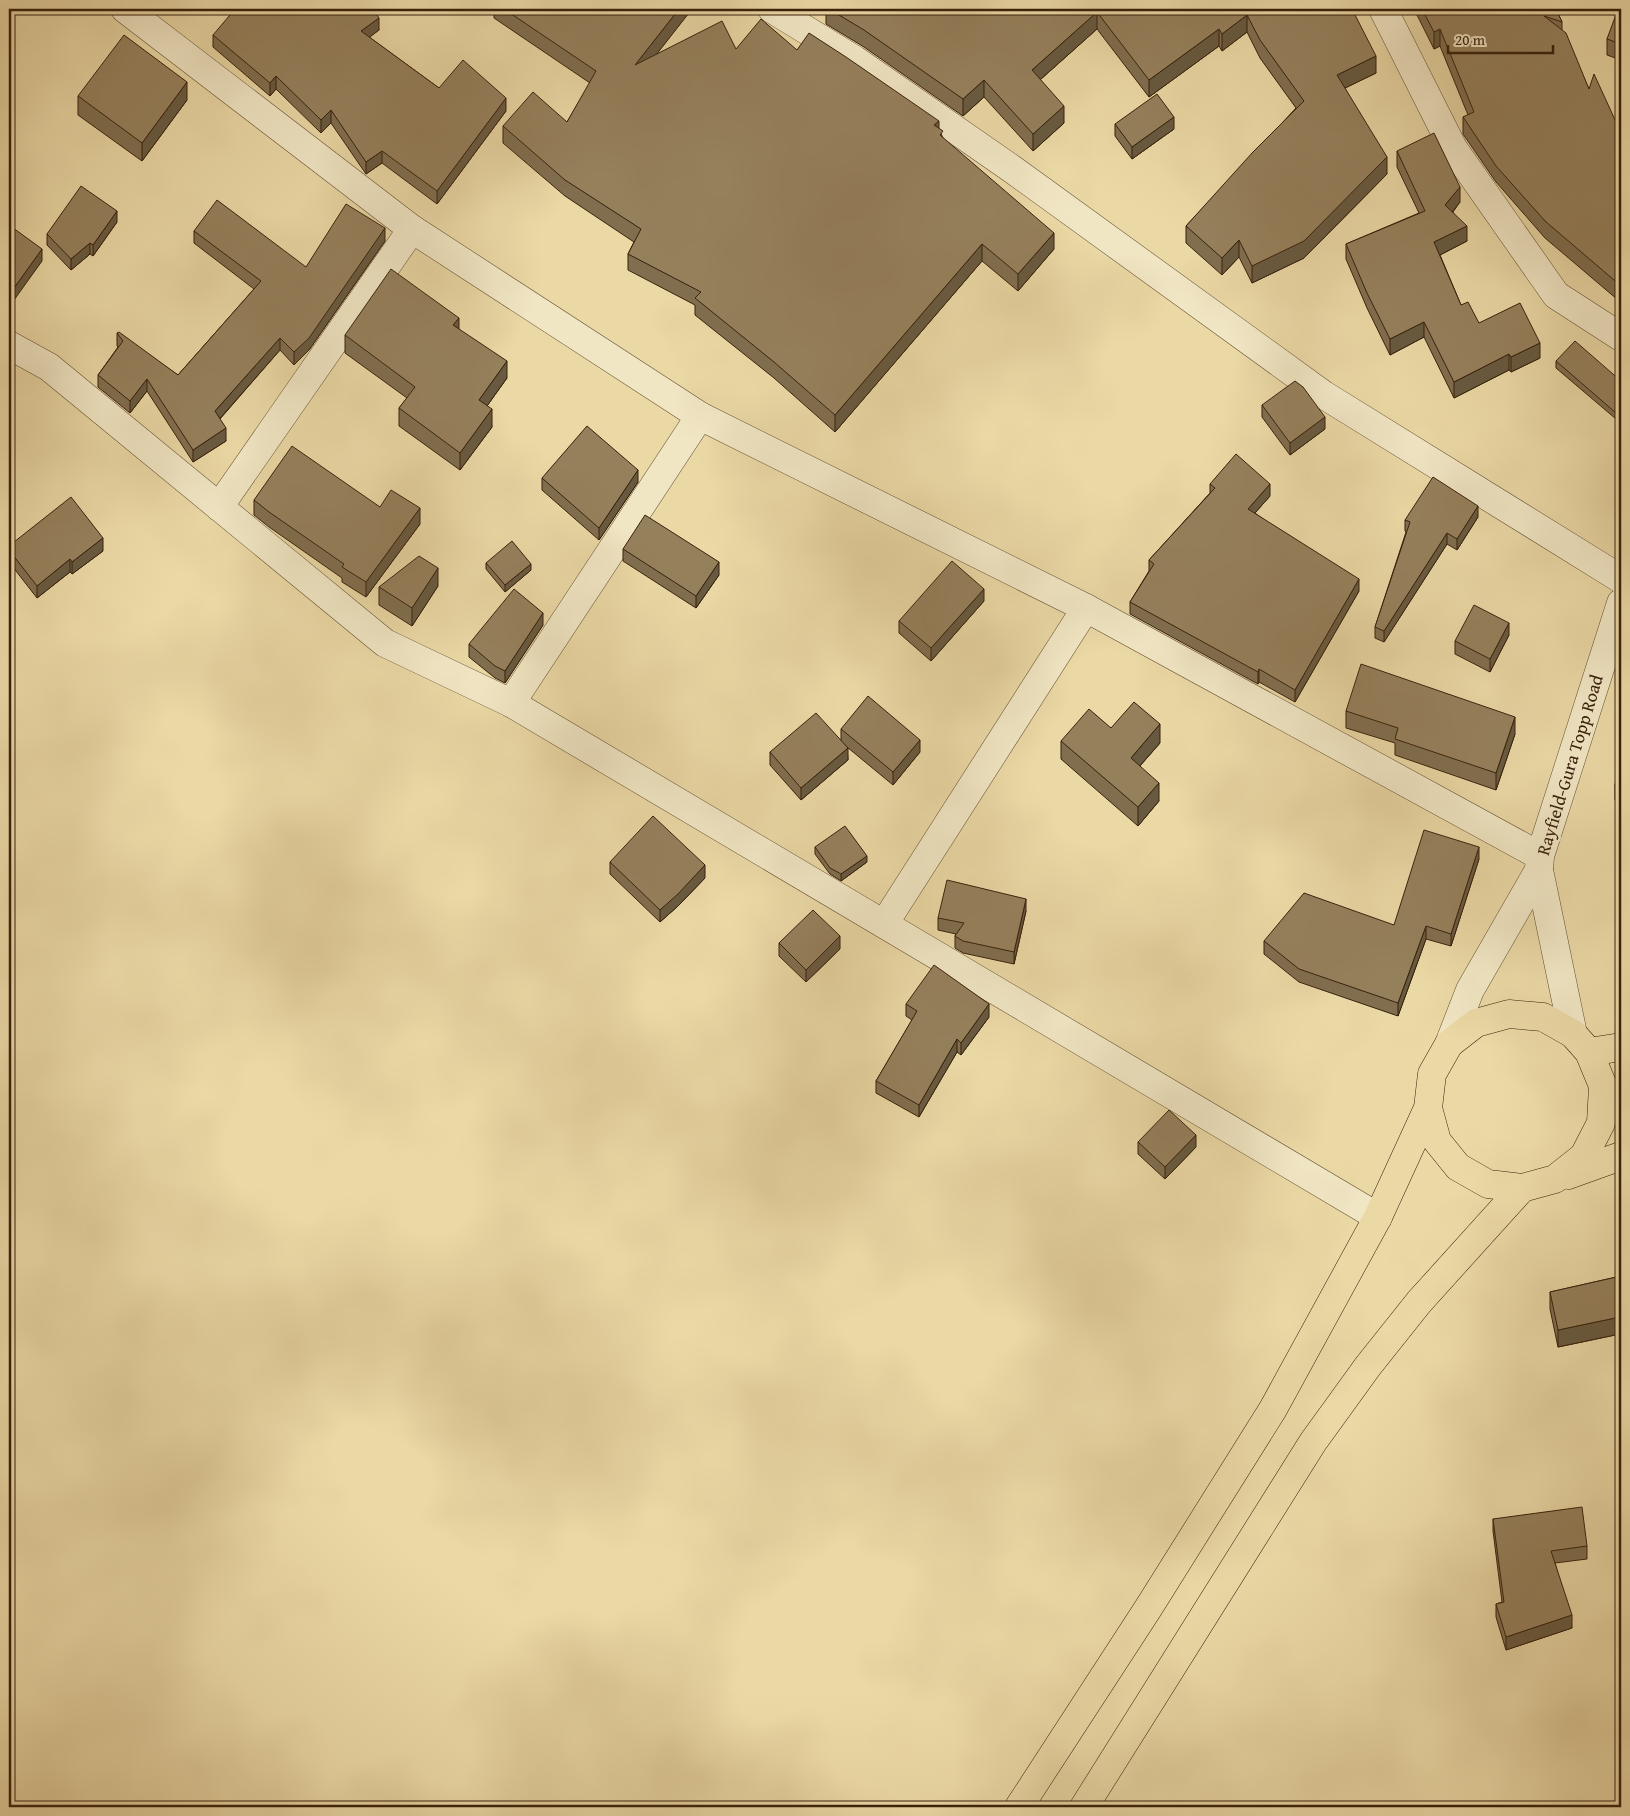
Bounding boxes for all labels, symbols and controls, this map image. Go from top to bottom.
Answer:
scale bar [1448,22,1552,54]
text: 20 m [1455,29,1486,50]
street label: Rayfield-Gura Topp Road [1529,671,1610,859]

